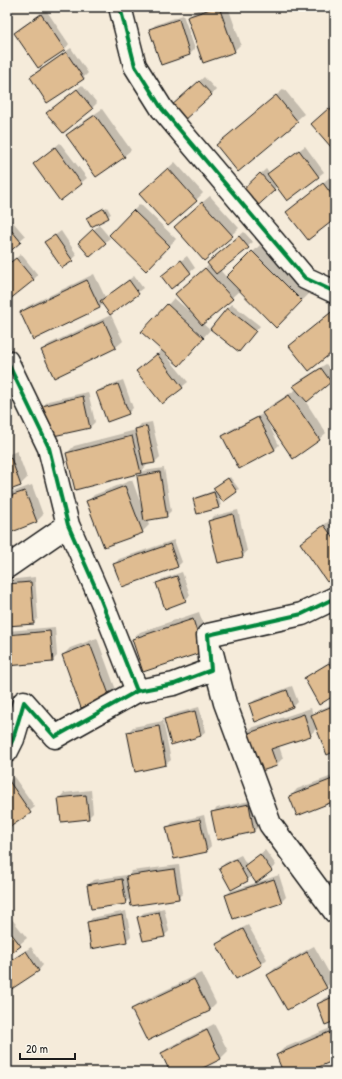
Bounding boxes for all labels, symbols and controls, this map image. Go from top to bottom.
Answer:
scale bar [20,1035,75,1061]
text: 20 m [26,1040,48,1057]

